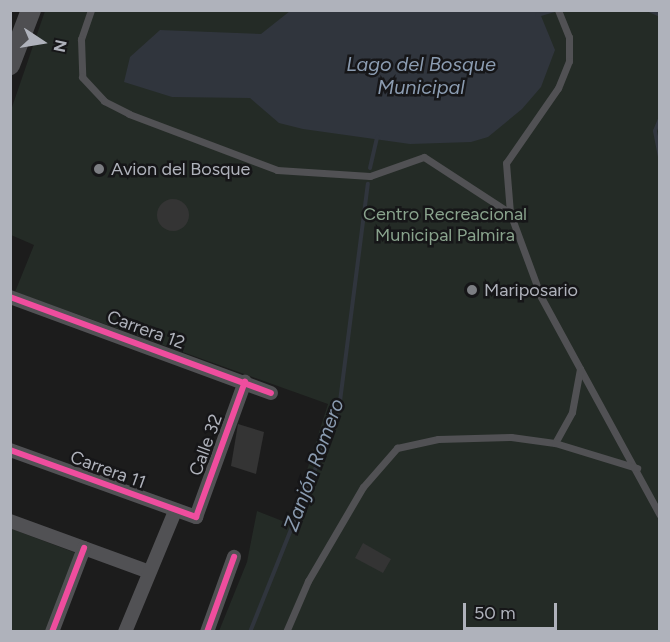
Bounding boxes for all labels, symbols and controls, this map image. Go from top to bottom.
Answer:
north arrow [12,12,72,72]
text: N [50,38,71,54]
water label: Lago del Bosque Municipal [346,53,496,100]
place label: Avion del Bosque [111,158,250,180]
marker: Avion del Bosque [92,162,106,176]
park label: Centro Recreacional Municipal Palmira [363,204,527,246]
place label: Mariposario [484,279,578,301]
marker: Mariposario [465,283,479,297]
street label: Carrera 12 [104,306,188,354]
water label: Zanjón Romero [279,396,349,534]
street label: Calle 32 [185,411,227,479]
street label: Carrera 11 [67,446,149,494]
scale bar [466,591,560,629]
text: 50 m [474,602,516,624]

